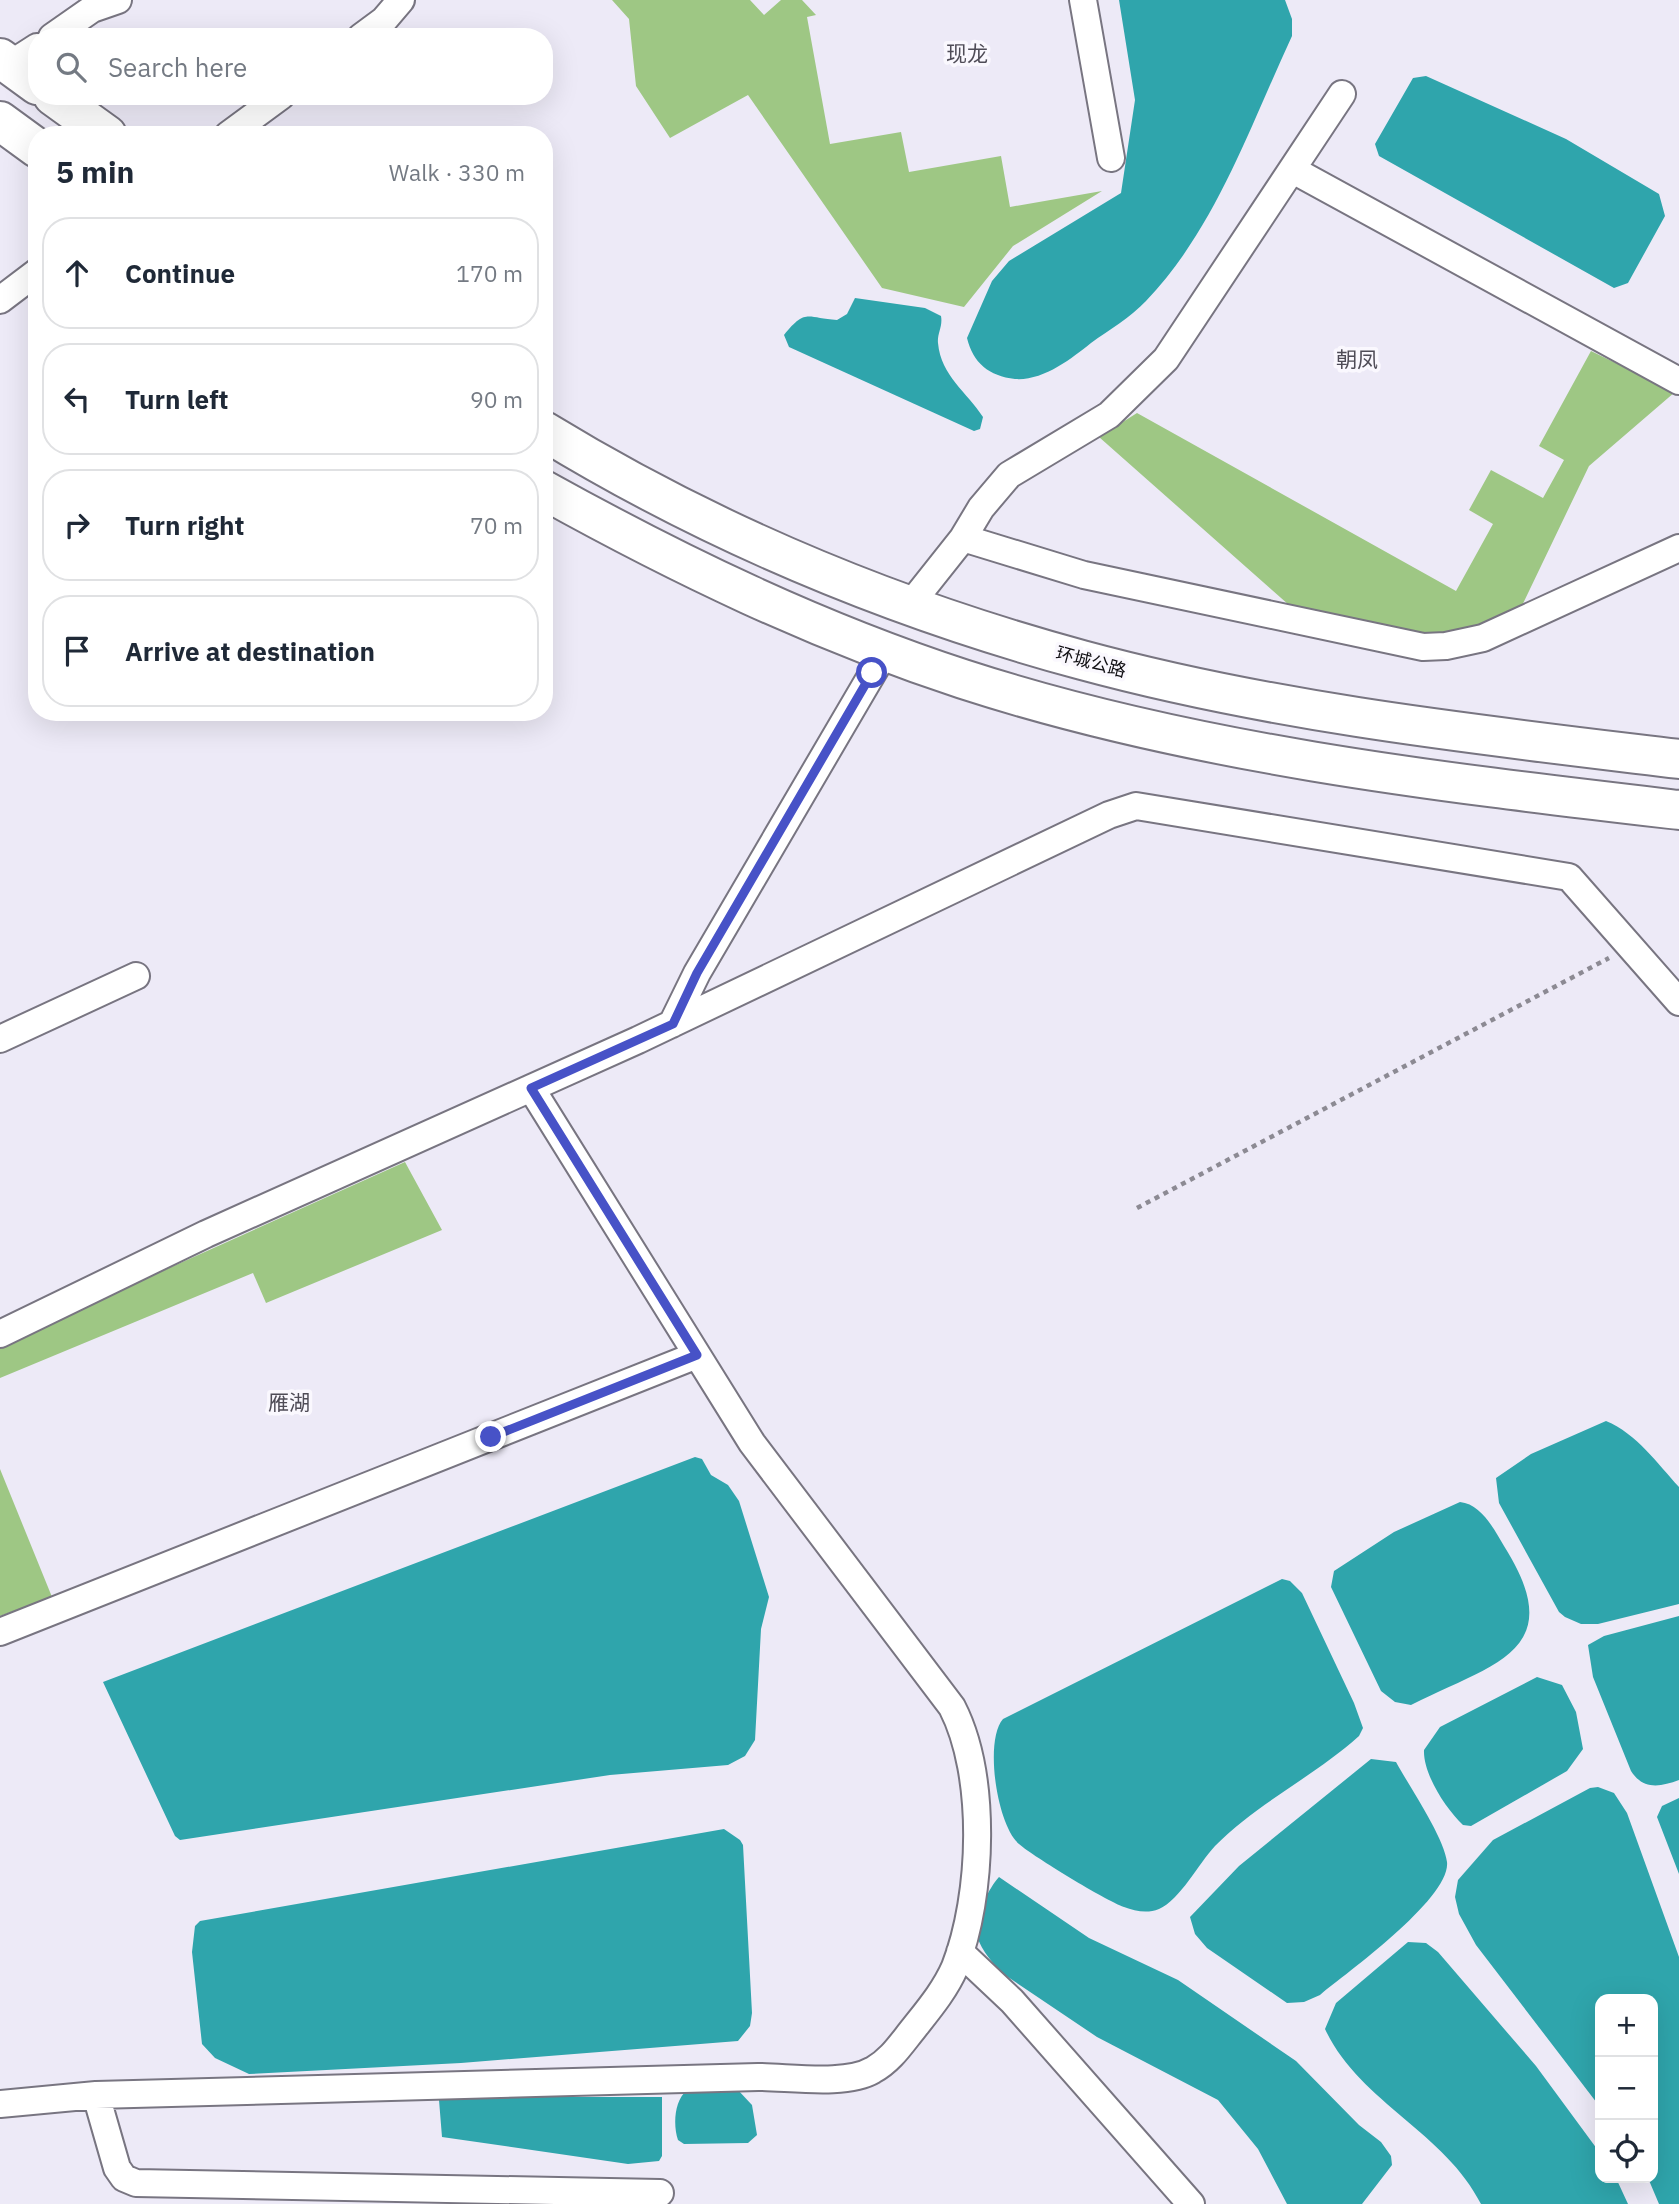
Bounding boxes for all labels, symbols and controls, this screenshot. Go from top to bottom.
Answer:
search box [28,28,553,105]
district label: 现龙 [946,39,988,67]
icon: search [52,48,90,86]
text: Search here [108,50,247,84]
text: 5 min [56,152,134,191]
text: Walk · 330 m [389,157,525,187]
icon: ahead [58,254,96,292]
text: Continue [125,256,235,290]
text: 170 m [456,258,523,288]
district label: 朝凤 [1336,345,1378,373]
icon: left [58,380,96,418]
text: Turn left [125,382,228,416]
text: 90 m [470,384,523,414]
icon: right [58,506,96,544]
text: Turn right [125,508,244,542]
text: 70 m [470,510,523,540]
icon: arrive [58,632,96,670]
text: Arrive at destination [125,634,375,668]
street label: 环城公路 [1053,641,1129,682]
route start [856,657,887,688]
district label: 雁湖 [268,1388,310,1416]
route end [475,1421,506,1452]
map controls [1595,1994,1658,2183]
button: + [1595,1994,1658,2057]
button: − [1595,2057,1658,2120]
button: locate [1595,2120,1658,2183]

